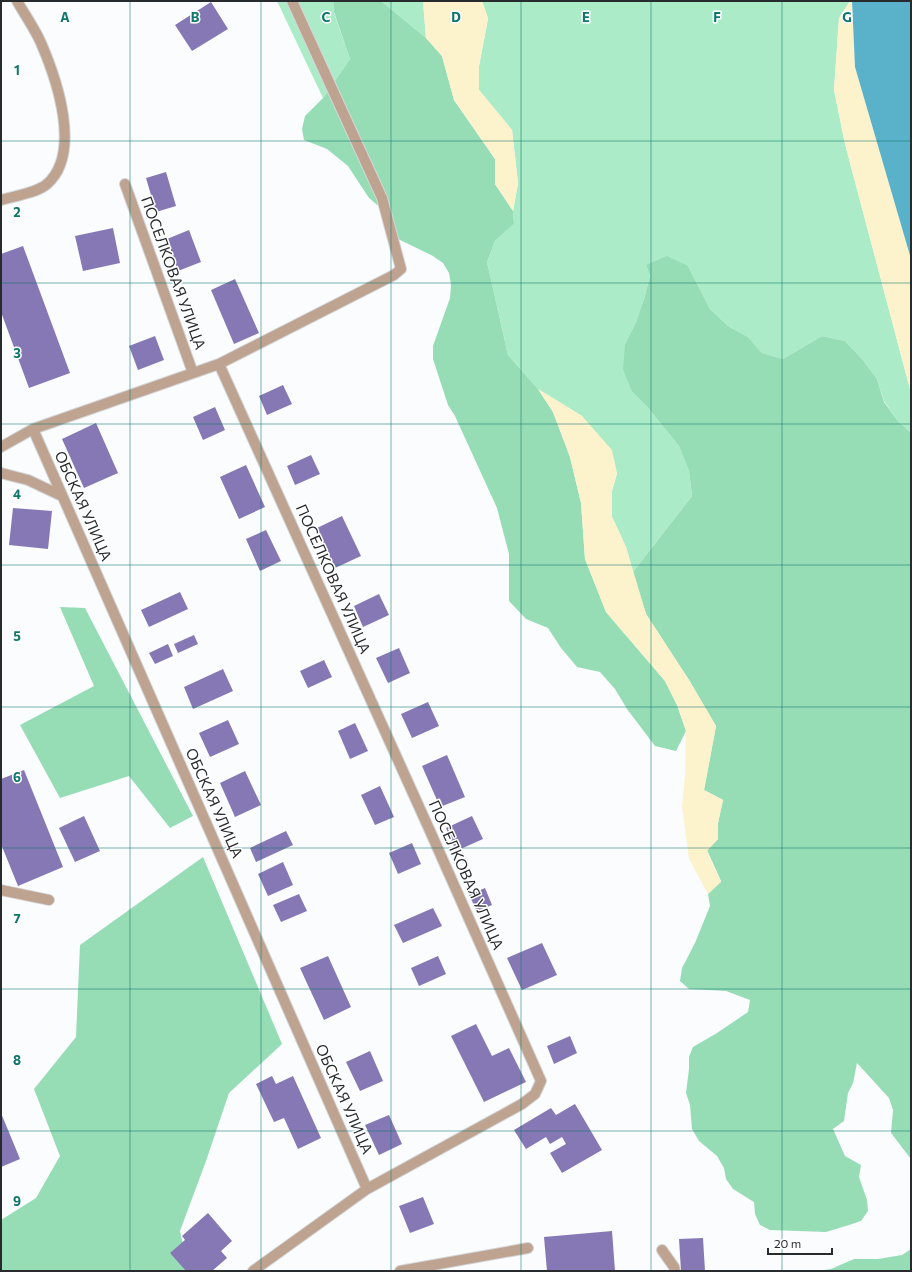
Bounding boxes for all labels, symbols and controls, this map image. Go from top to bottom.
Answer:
text: A [60,9,70,25]
text: B [191,9,200,25]
text: C [322,9,331,25]
text: D [451,9,461,25]
text: E [582,9,590,25]
text: F [713,9,721,25]
text: G [842,9,852,25]
text: 1 [14,62,20,78]
street label: ПОСЕЛКОВАЯ УЛИЦА [138,194,210,352]
text: 2 [13,204,21,220]
text: 3 [13,345,21,361]
street label: ОБСКАЯ УЛИЦА [52,448,116,563]
text: 4 [13,486,21,502]
street label: ПОСЕЛКОВАЯ УЛИЦА [293,501,375,656]
text: 5 [13,628,21,644]
street label: ОБСКАЯ УЛИЦА [183,745,247,860]
text: 6 [13,769,21,785]
street label: ПОСЕЛКОВАЯ УЛИЦА [426,797,508,952]
text: 7 [13,910,21,926]
street label: ОБСКАЯ УЛИЦА [313,1041,377,1156]
text: 8 [13,1052,21,1068]
text: 9 [13,1193,21,1209]
scale bar [768,1230,832,1256]
text: 20 m [774,1236,801,1250]

